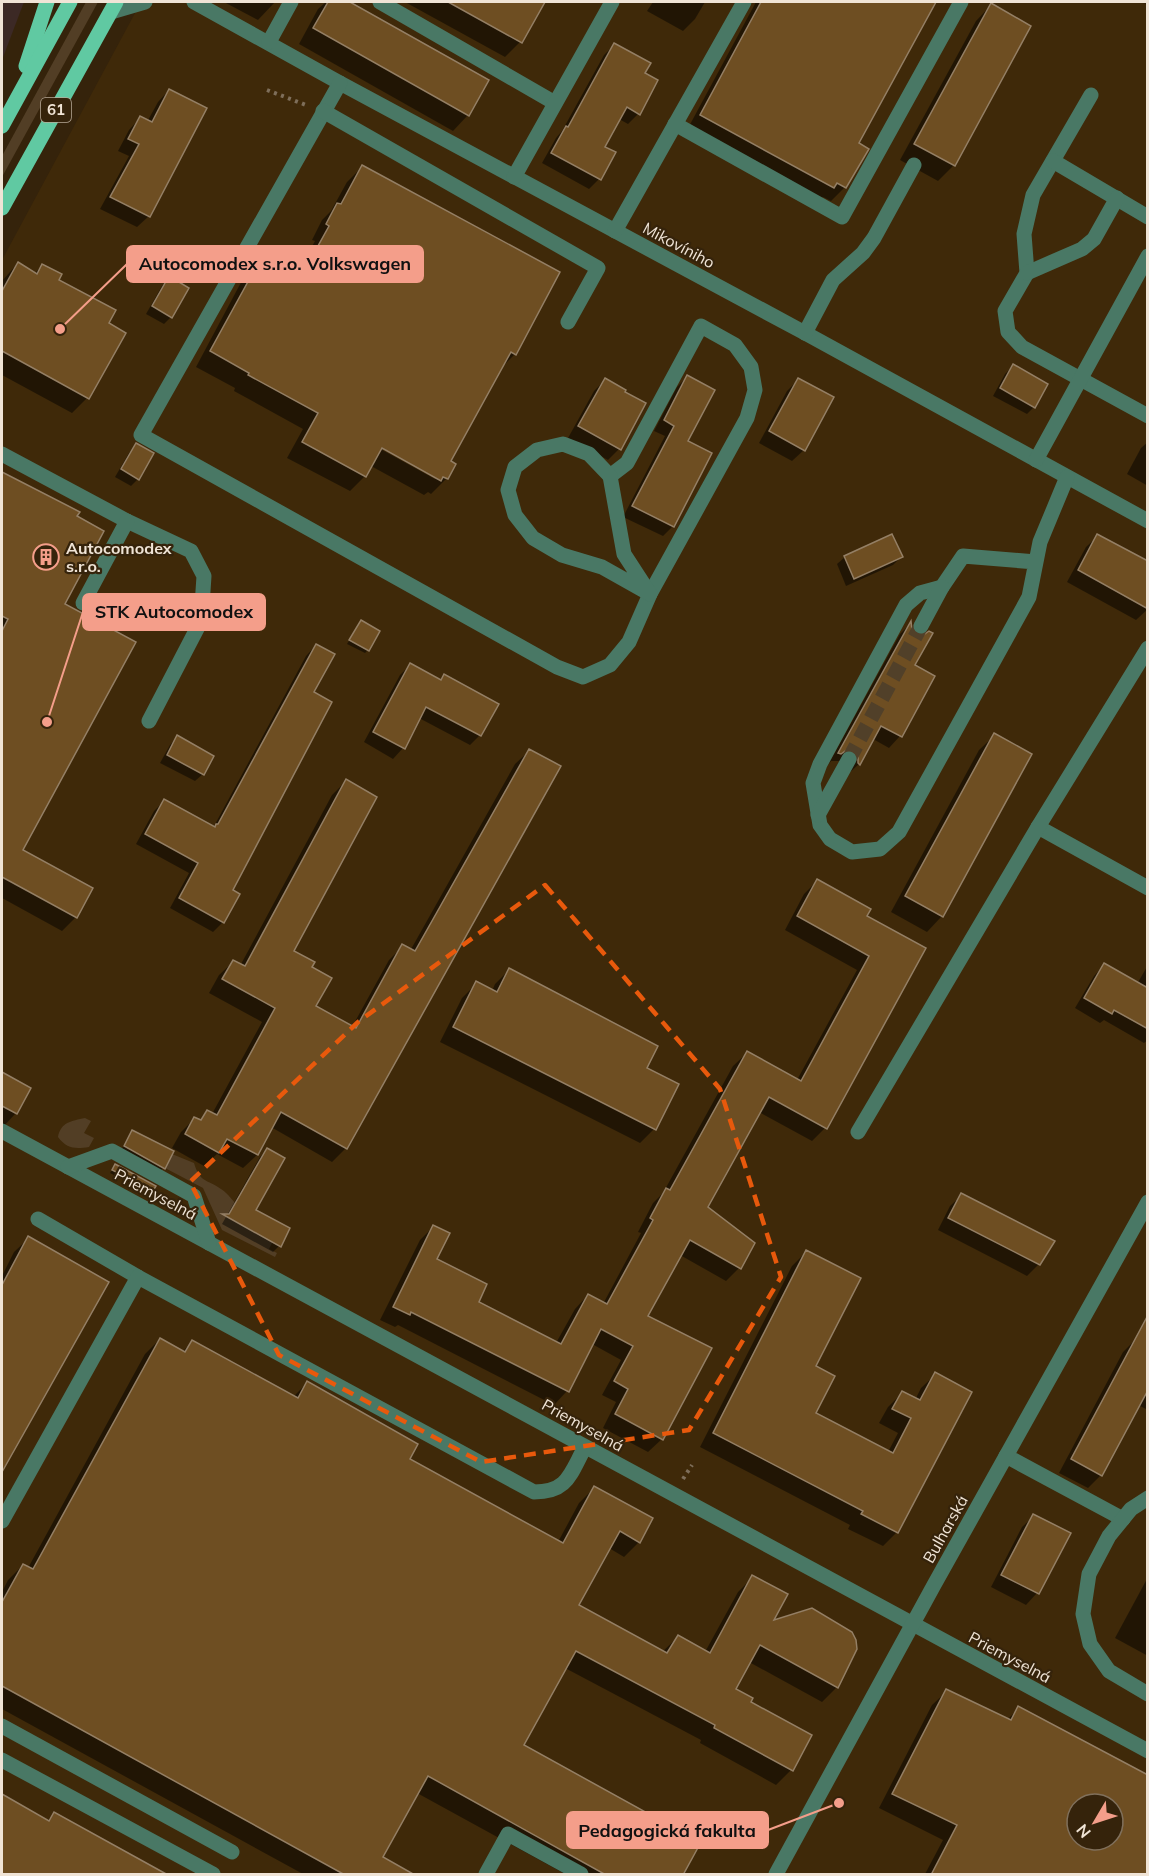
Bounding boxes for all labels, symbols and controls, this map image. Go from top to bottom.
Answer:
road number: 61 [41,98,71,122]
street label: Mikovíniho [640,218,718,272]
callout: Autocomodex s.r.o. Volkswagen [127,246,423,282]
text: Autocomodex s.r.o. Volkswagen [139,252,411,275]
place label: Autocomodex s.r.o. [66,538,172,576]
building icon: Autocomodex s.r.o. [31,542,61,572]
callout: STK Autocomodex [83,594,265,630]
text: STK Autocomodex [95,600,254,623]
street label: Priemyselná [111,1164,201,1224]
street label: Priemyselná [539,1394,627,1456]
street label: Bulharská [918,1492,972,1566]
street label: Priemyselná [965,1627,1055,1687]
north arrow [1065,1792,1125,1852]
callout: Pedagogická fakulta [567,1812,768,1848]
text: Pedagogická fakulta [578,1819,756,1842]
text: N [1072,1820,1095,1842]

